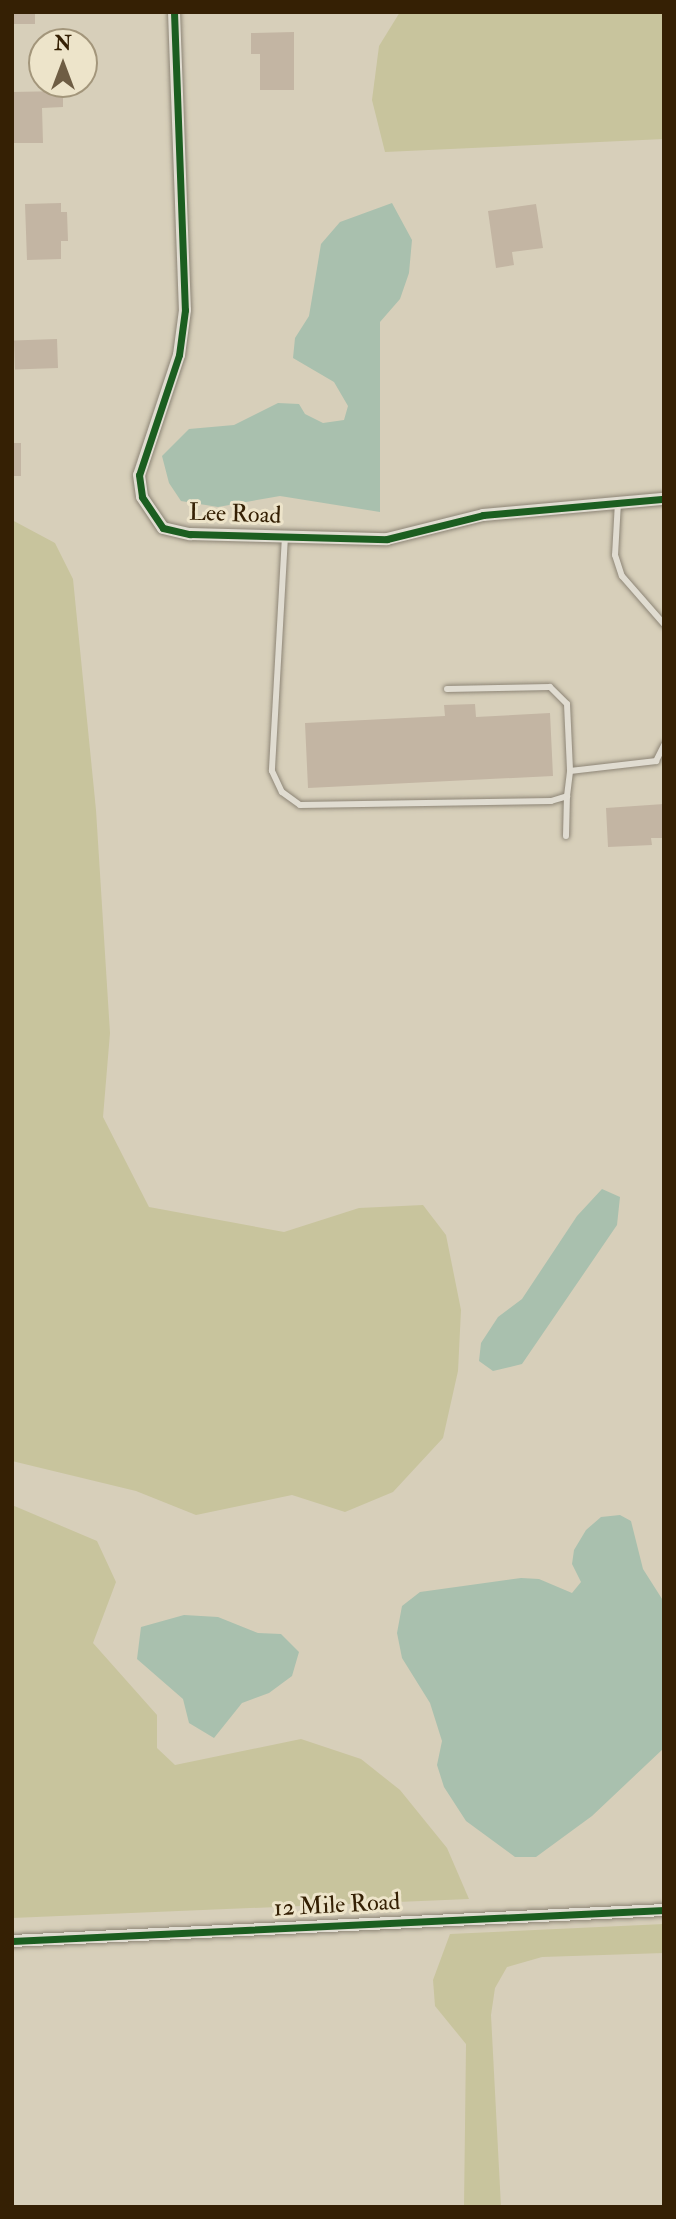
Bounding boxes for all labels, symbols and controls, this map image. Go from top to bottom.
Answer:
north arrow [28,28,98,98]
text: N [54,32,72,56]
street label: Lee Road [188,498,282,530]
street label: 12 Mile Road [273,1887,401,1923]

